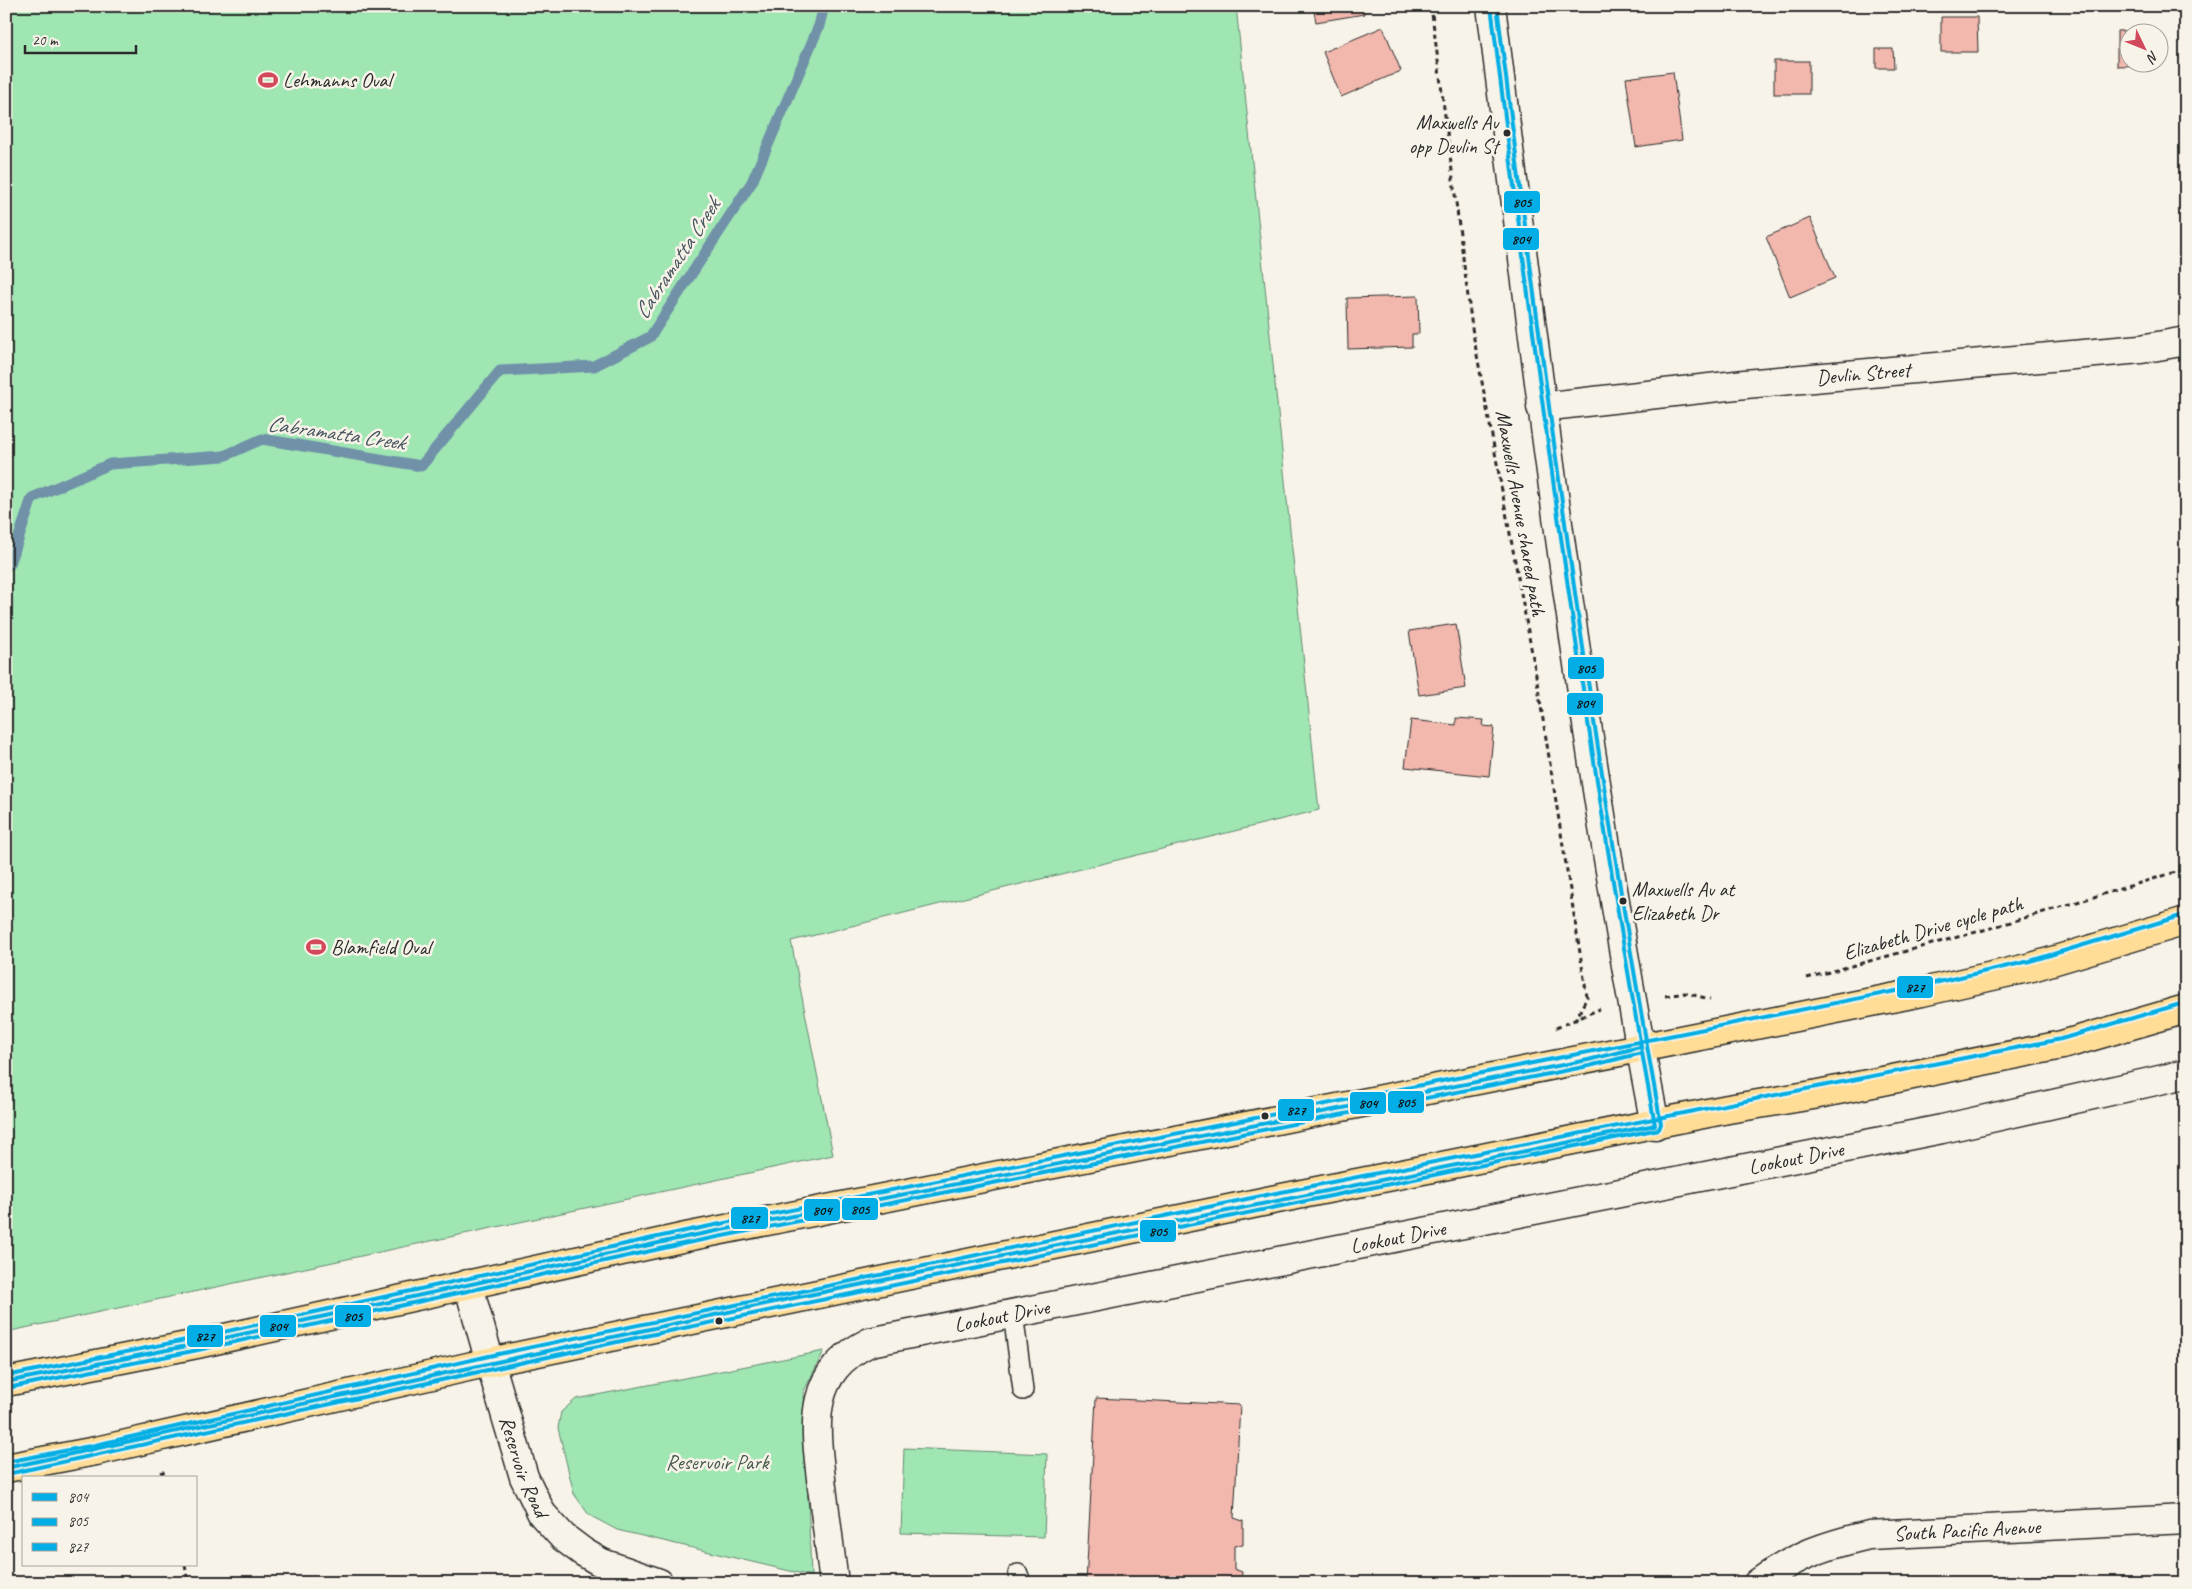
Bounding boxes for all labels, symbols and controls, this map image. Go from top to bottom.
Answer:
scale bar [25,22,136,54]
north arrow [2120,22,2170,72]
text: 20 m [32,31,59,50]
text: N [2142,48,2162,67]
place label: Lehmanns Oval [283,67,394,93]
sports icon: Lehmanns Oval [257,69,279,91]
place label: Maxwells Av opp Devlin St [1409,110,1501,159]
marker: Maxwells Av opp Devlin St [1502,128,1512,138]
water label: Cabramatta Creek [628,190,728,324]
line badge: 805 [1503,190,1541,214]
text: 805 [1513,194,1533,211]
line badge: 804 [1502,227,1540,251]
text: 804 [1512,231,1532,248]
street label: Devlin Street [1815,356,1914,391]
street label: Maxwells Avenue shared path [1490,408,1552,619]
water label: Cabramatta Creek [266,410,410,457]
line badge: 805 [1567,656,1605,680]
text: 805 [1577,660,1597,677]
line badge: 804 [1566,692,1604,716]
text: 804 [1576,695,1596,712]
place label: Maxwells Av at Elizabeth Dr [1632,877,1736,926]
street label: Elizabeth Drive cycle path [1841,890,2027,966]
marker: Maxwells Av at Elizabeth Dr [1618,896,1628,906]
place label: Blamfield Oval [331,934,434,960]
sports icon: Blamfield Oval [305,936,327,958]
line badge: 827 [1896,975,1934,999]
text: 827 [1906,979,1926,996]
line badge: 805 [1387,1090,1425,1114]
line badge: 804 [1349,1091,1387,1115]
text: 805 [1397,1094,1417,1111]
text: 804 [1359,1095,1379,1112]
line badge: 827 [1277,1098,1315,1122]
text: 827 [1287,1102,1307,1119]
unlabelled marker [1260,1111,1270,1121]
street label: Lookout Drive [1746,1136,1847,1180]
line badge: 805 [841,1197,879,1221]
line badge: 804 [803,1198,841,1222]
text: 805 [851,1201,871,1218]
text: 804 [813,1202,833,1219]
line badge: 827 [730,1206,769,1230]
text: 827 [741,1210,761,1227]
street label: Lookout Drive [1348,1215,1449,1259]
line badge: 805 [1139,1219,1177,1243]
text: 805 [1149,1223,1169,1240]
street label: Lookout Drive [952,1294,1052,1338]
line badge: 805 [334,1304,372,1328]
text: 805 [344,1308,364,1325]
line badge: 804 [259,1314,297,1338]
unlabelled marker [714,1316,724,1326]
text: 804 [269,1318,289,1335]
line badge: 827 [186,1324,224,1348]
text: 827 [196,1328,216,1345]
street label: Reservoir Road [494,1413,556,1525]
park label: Reservoir Park [666,1449,770,1475]
legend [22,1476,198,1566]
text: 804 [68,1488,90,1507]
text: 805 [68,1512,90,1531]
street label: South Pacific Avenue [1893,1513,2043,1547]
text: 827 [68,1538,90,1557]

